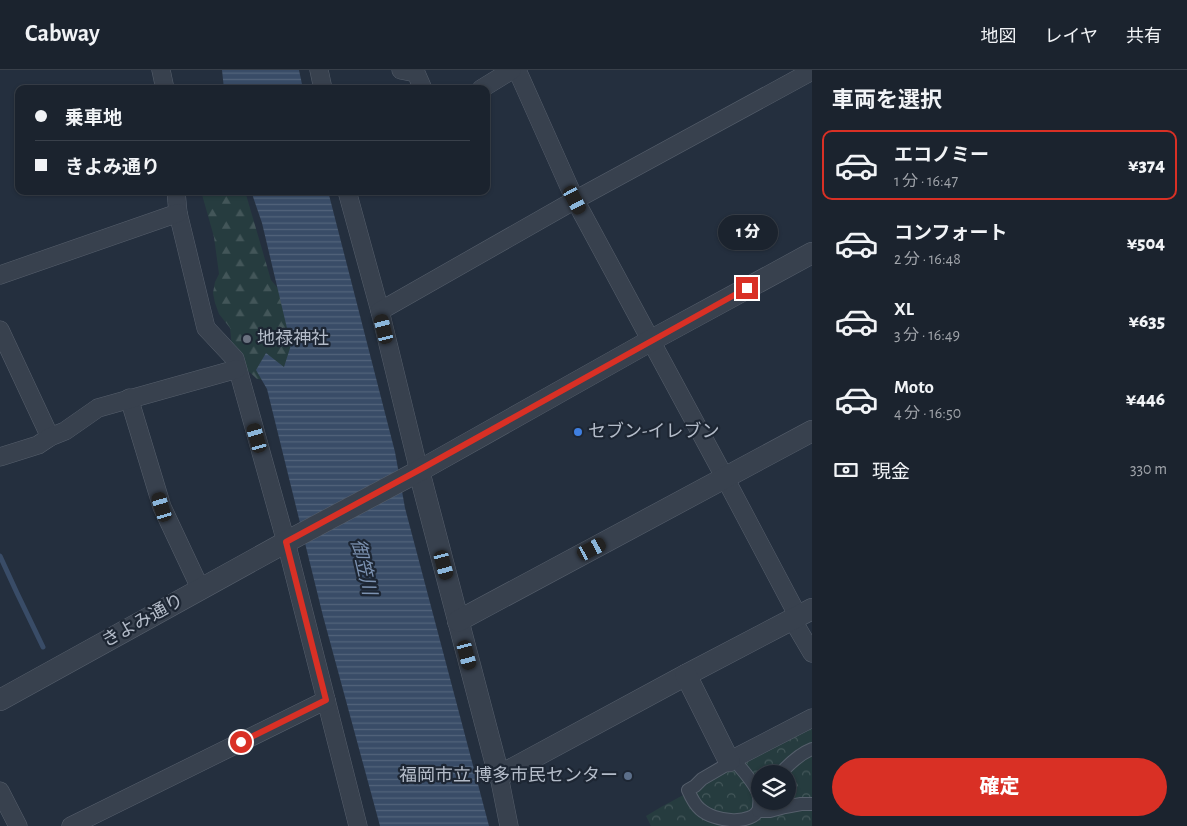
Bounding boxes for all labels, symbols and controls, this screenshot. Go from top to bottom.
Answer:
text: Cabway [25,22,100,46]
text: 地図 [981,28,1017,46]
text: レイヤ [1045,28,1098,46]
text: 共有 [1126,28,1162,46]
text: 車両を選択 [832,89,942,111]
text: 乗車地 [65,109,122,128]
icon: car [834,143,879,188]
text: エコノミー [894,146,989,165]
text: ¥374 [1128,156,1165,175]
text: きよみ通り [65,158,160,177]
text: 1 分 · 16:47 [894,173,958,189]
car [561,183,588,217]
callout: 1 分 [717,216,777,250]
icon: car [834,221,879,266]
text: 1 分 [736,224,760,240]
text: コンフォート [894,224,1007,243]
text: ¥504 [1127,234,1165,253]
text: 2 分 · 16:48 [894,251,961,267]
route end [736,277,758,299]
icon: car [834,299,879,344]
text: XL [894,300,914,319]
text: ¥635 [1129,312,1165,331]
car [373,313,394,345]
text: 3 分 · 16:49 [894,327,960,343]
place label: 地禄神社 [257,329,329,348]
marker: 地禄神社 [241,333,253,345]
icon: car [834,377,879,422]
text: Moto [894,378,934,397]
text: ¥446 [1126,390,1165,409]
text: 4 分 · 16:50 [894,405,961,421]
place label: セブン-イレブン [588,421,720,441]
car [245,422,268,454]
marker: セブン-イレブン [572,426,584,438]
icon: cash [832,456,860,484]
text: 330 m [1130,461,1167,477]
text: 現金 [872,463,910,482]
car [150,490,173,524]
car [575,535,608,563]
water label: 御笠川 [347,537,381,599]
car [432,549,455,581]
street label: きよみ通り [99,590,187,651]
car [455,639,478,671]
route start [230,731,252,753]
button: 確定 [832,758,1167,816]
place label: 福岡市立 博多市民センター [399,765,618,785]
map controls [751,765,796,810]
button: layers [751,765,796,810]
marker: 福岡市立 博多市民センター [622,770,634,782]

